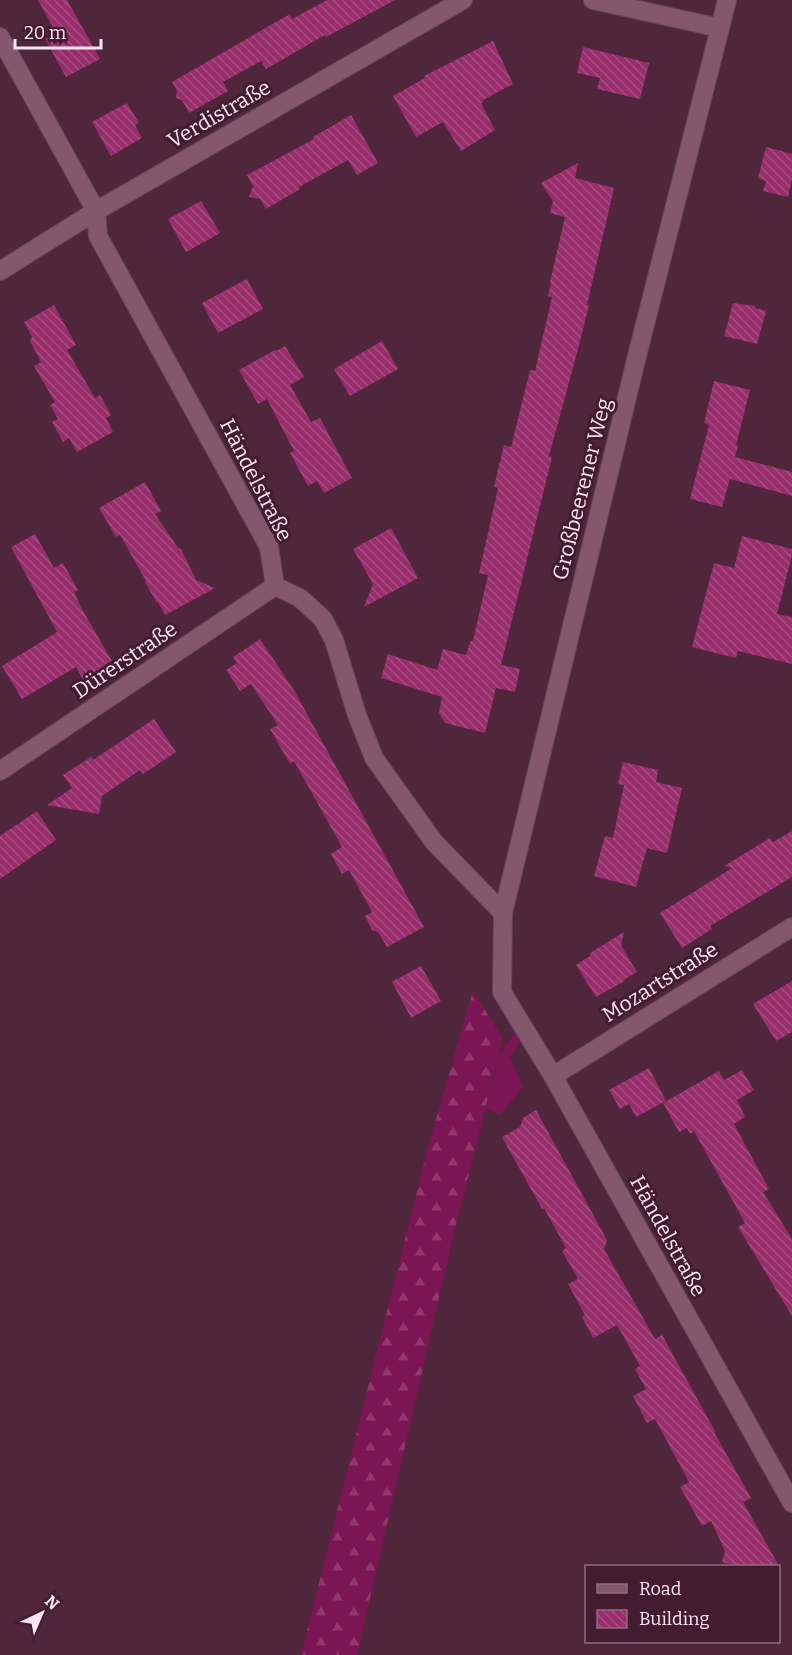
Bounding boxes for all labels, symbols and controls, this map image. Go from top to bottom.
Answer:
scale bar [15,12,100,50]
text: 20 m [24,22,66,44]
street label: Verdistraße [163,74,275,154]
street label: Großbeerener Weg [547,395,617,583]
street label: Händelstraße [214,414,298,546]
street label: Dürerstraße [68,616,182,704]
street label: Mozartstraße [597,936,723,1028]
street label: Händelstraße [624,1171,712,1301]
legend [585,1565,780,1643]
text: Road [639,1578,682,1600]
north arrow [12,1583,72,1643]
text: N [41,1591,63,1614]
text: Building [639,1608,710,1630]

